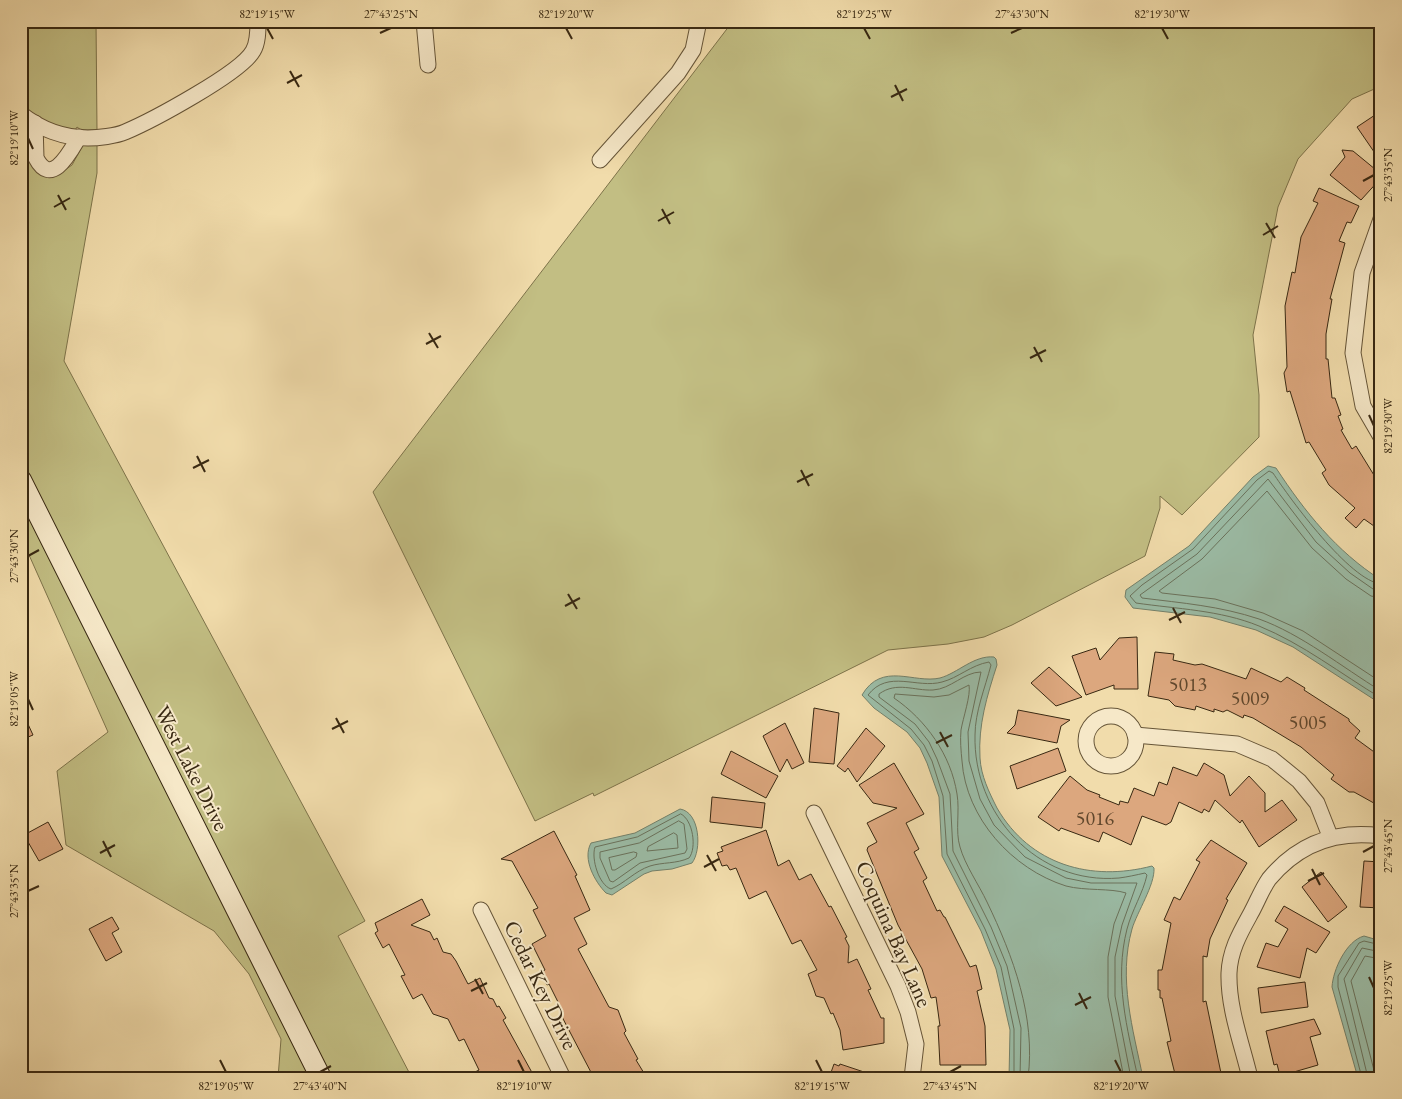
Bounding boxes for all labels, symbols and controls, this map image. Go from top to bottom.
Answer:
text: 82°19'15"W [239,6,296,22]
text: 27°43'25"N [364,6,418,22]
text: 82°19'20"W [538,6,595,22]
text: 82°19'25"W [836,6,893,22]
text: 27°43'30"N [995,6,1049,22]
text: 82°19'30"W [1134,6,1191,22]
text: 82°19'10"W [6,109,22,166]
text: 27°43'35"N [1380,148,1396,202]
text: 82°19'30"W [1380,397,1396,454]
text: 27°43'30"N [6,529,22,583]
text: 82°19'05"W [6,670,22,727]
house number: 5013 [1169,671,1207,697]
house number: 5009 [1231,685,1270,711]
street label: West Lake Drive [148,700,236,836]
house number: 5005 [1289,709,1327,735]
house number: 5016 [1076,805,1115,831]
text: 27°43'45"N [1380,819,1396,873]
street label: Coquina Bay Lane [849,856,939,1012]
text: 27°43'35"N [6,864,22,918]
street label: Cedar Key Drive [497,916,585,1055]
text: 82°19'25"W [1380,959,1396,1016]
text: 82°19'05"W [198,1078,255,1094]
text: 27°43'40"N [293,1078,347,1094]
text: 82°19'10"W [496,1078,553,1094]
text: 82°19'15"W [794,1078,851,1094]
text: 27°43'45"N [923,1078,977,1094]
text: 82°19'20"W [1093,1078,1150,1094]

